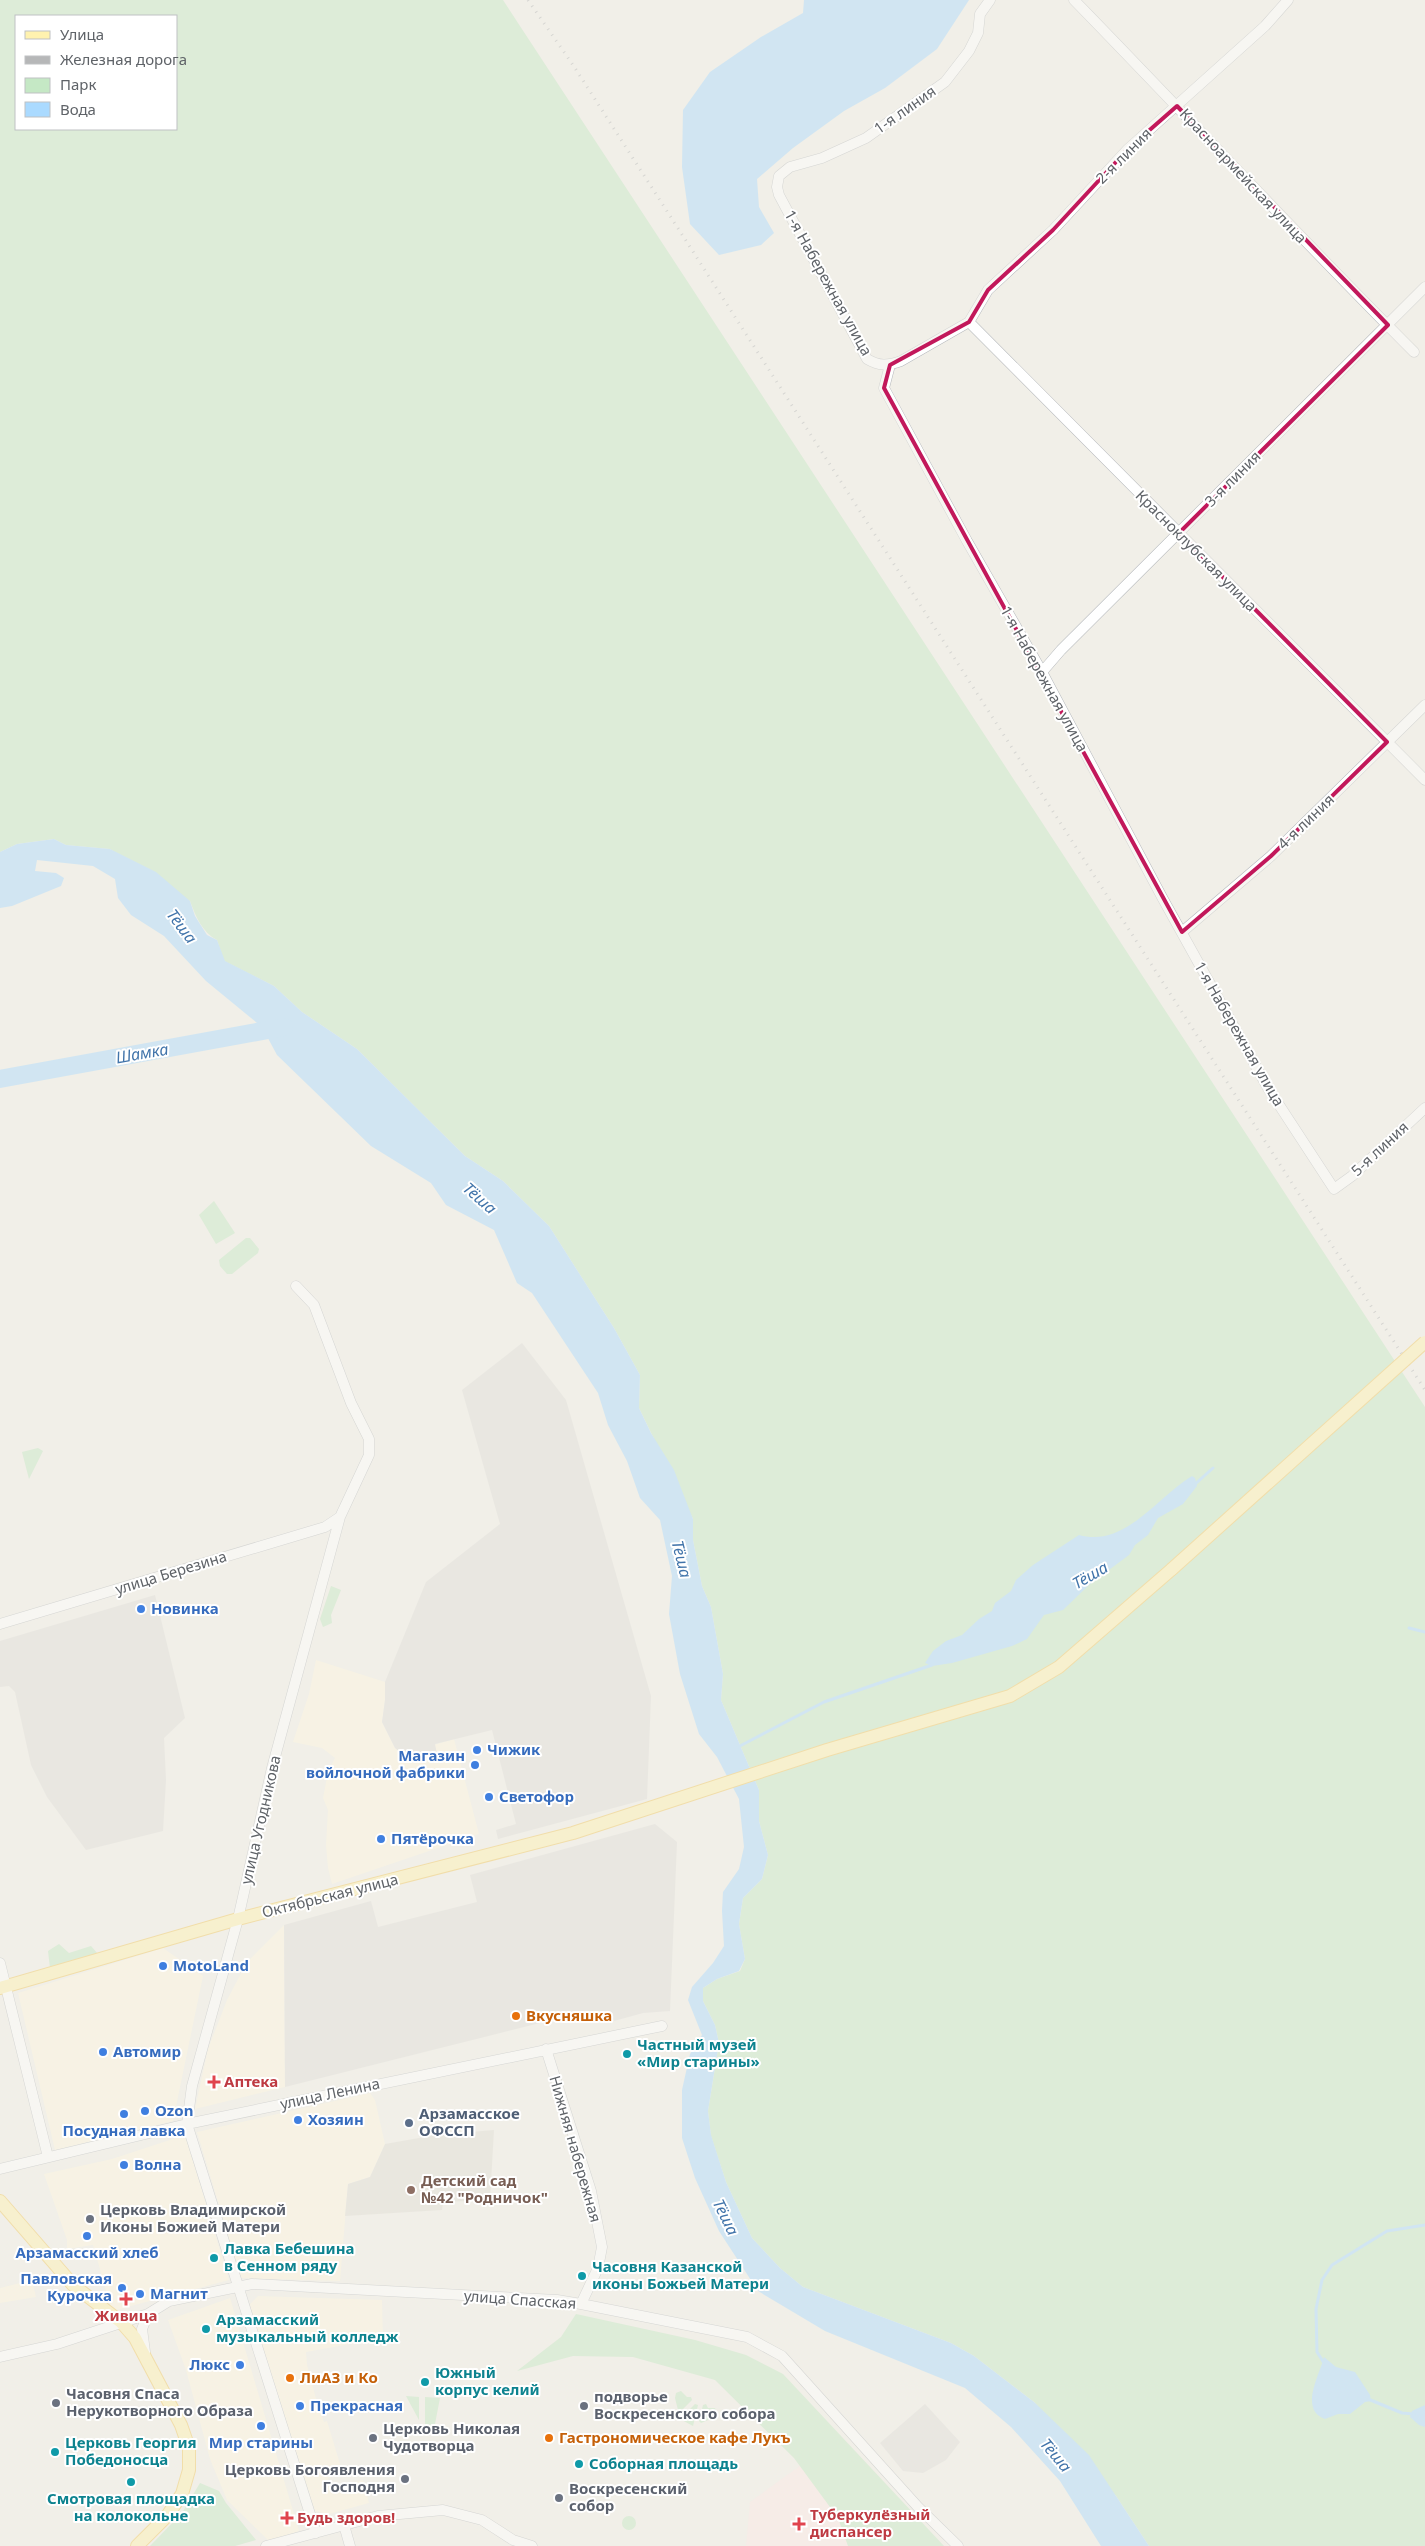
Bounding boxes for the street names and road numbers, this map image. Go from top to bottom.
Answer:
street label: 1-я линия [870,81,939,138]
street label: Красноармейская улица [1176,104,1312,247]
street label: 2-я линия [1091,123,1156,188]
street label: 1-я Набережная улица [780,206,877,359]
street label: 3-я линия [1200,446,1265,511]
street label: Красноклубская улица [1132,485,1262,615]
street label: 1-я Набережная улица [996,602,1093,755]
street label: 4-я линия [1273,789,1338,853]
street label: 1-я Набережная улица [1190,958,1289,1109]
street label: 5-я линия [1346,1117,1412,1180]
street label: улица Березина [113,1546,229,1598]
street label: улица Угодникова [235,1753,285,1886]
street label: Октябрьская улица [260,1868,400,1922]
street label: улица Ленина [278,2073,381,2113]
street label: Нижняя набережная [545,2073,606,2224]
street label: улица Спасская [463,2285,577,2313]

